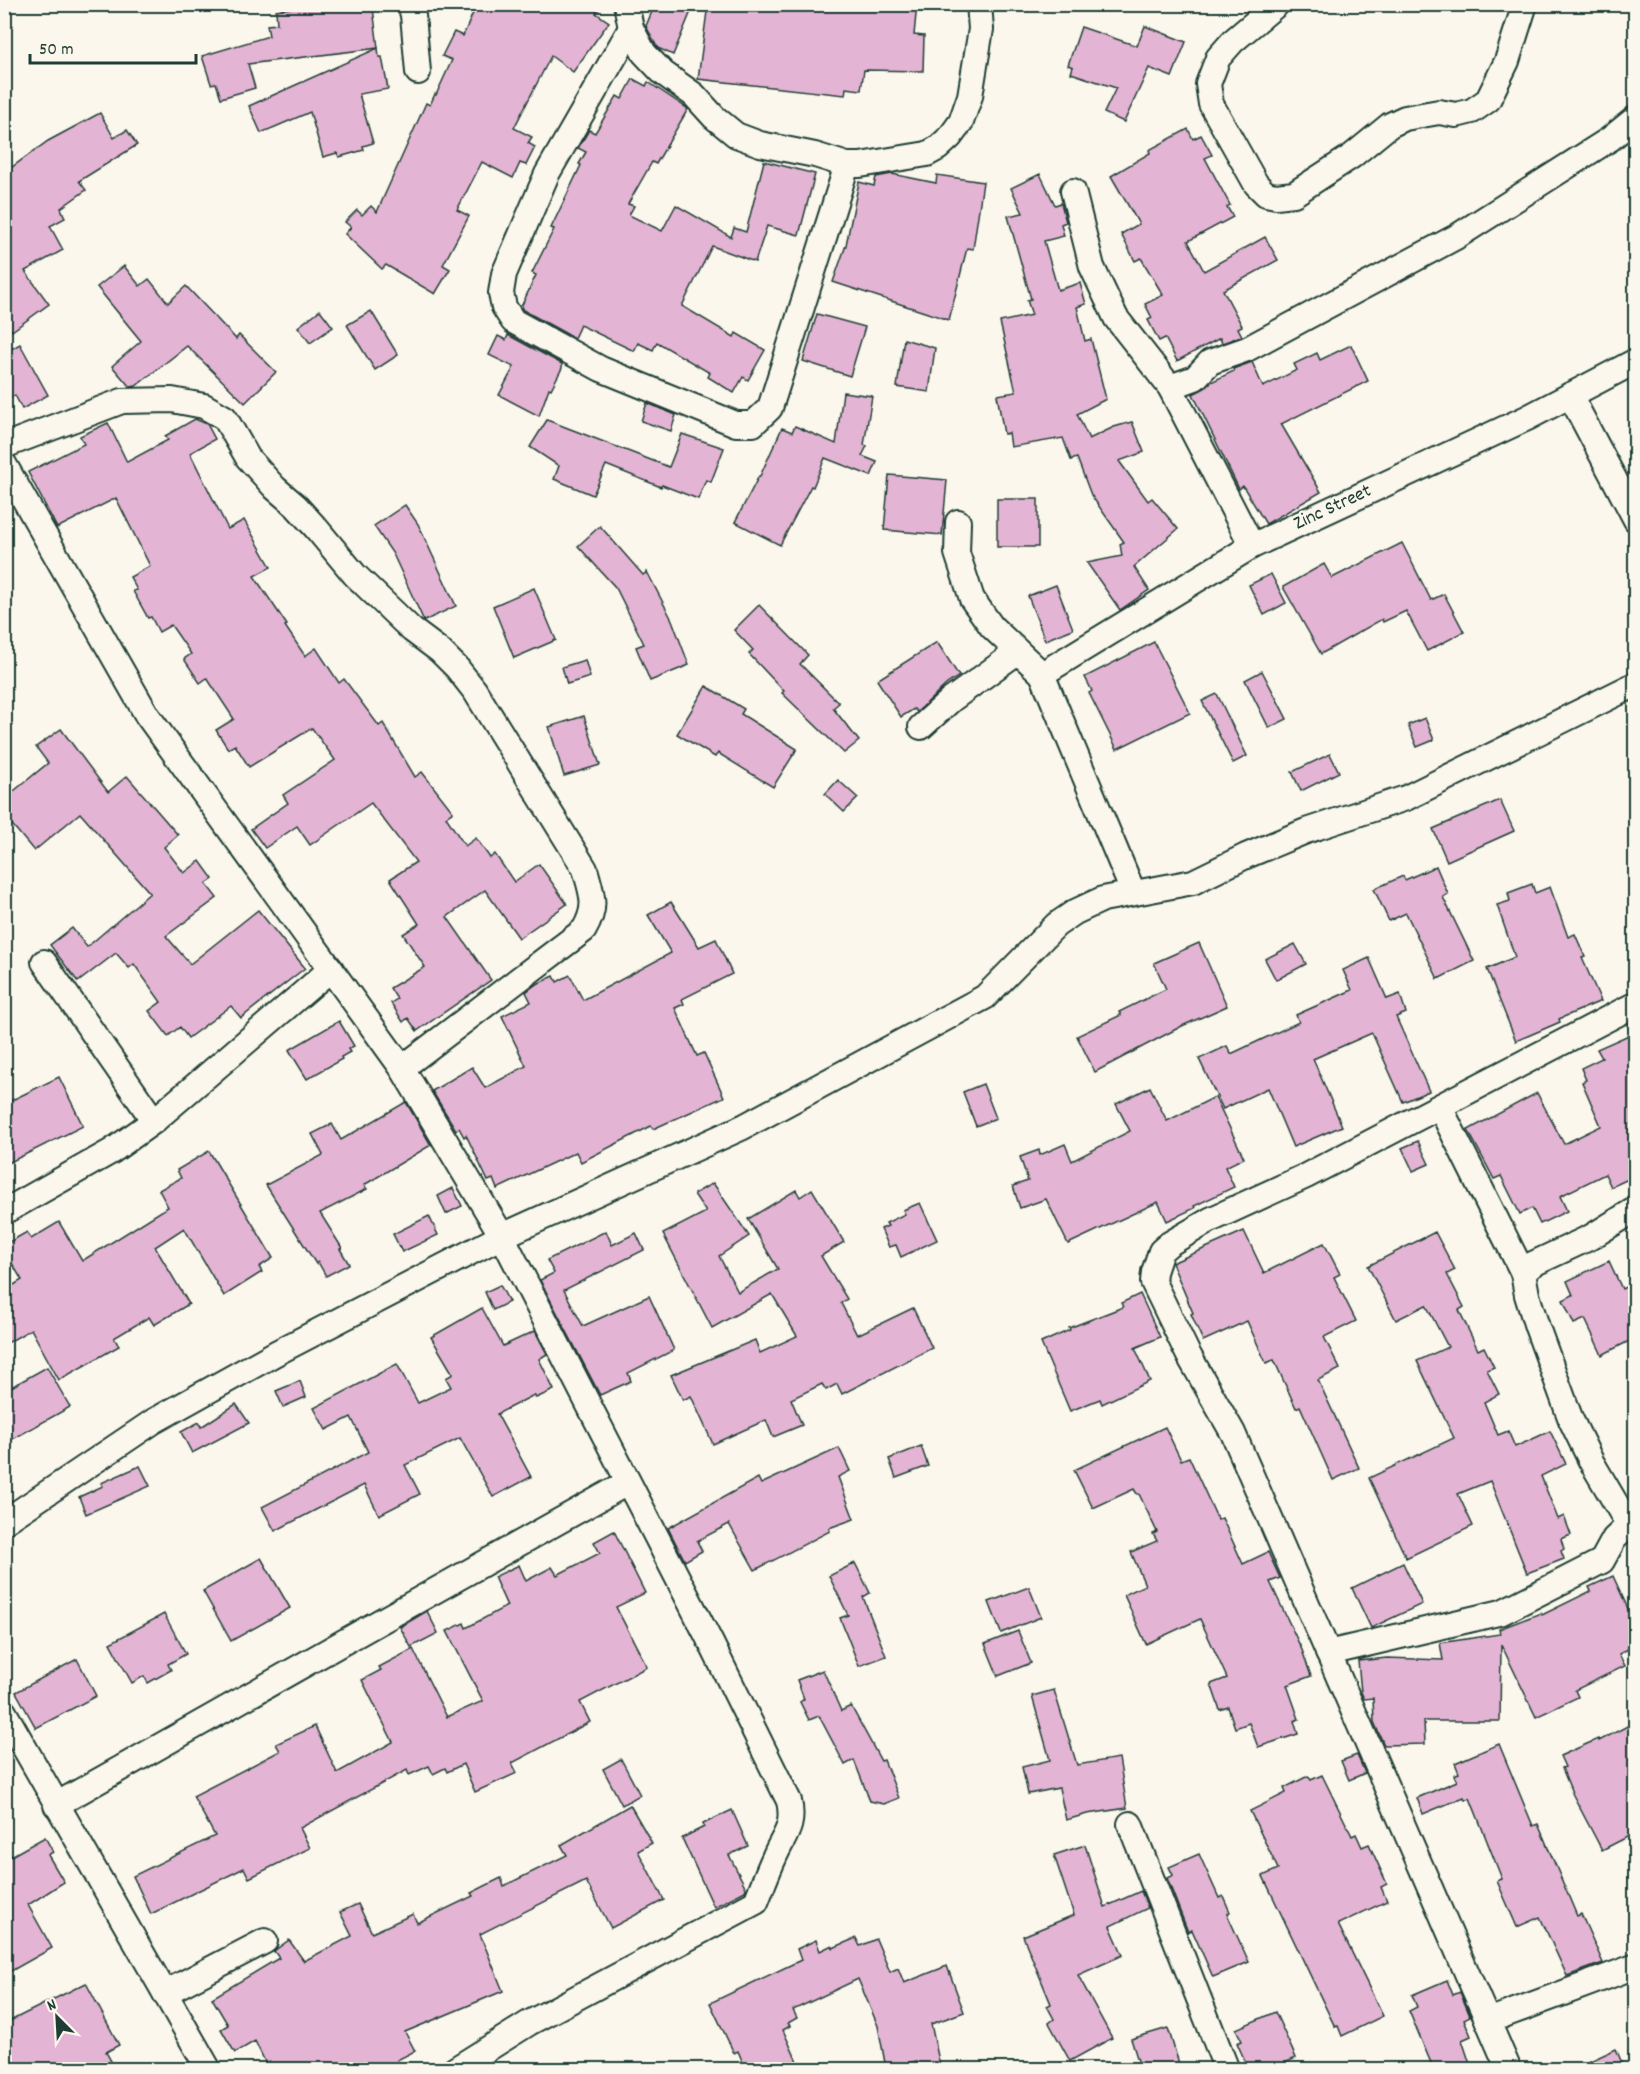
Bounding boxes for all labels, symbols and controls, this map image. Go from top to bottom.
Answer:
scale bar [30,27,196,65]
text: 50 m [39,38,74,63]
street label: Zinc Street [1289,478,1377,538]
north arrow [27,1987,87,2047]
text: N [44,1993,60,2018]

